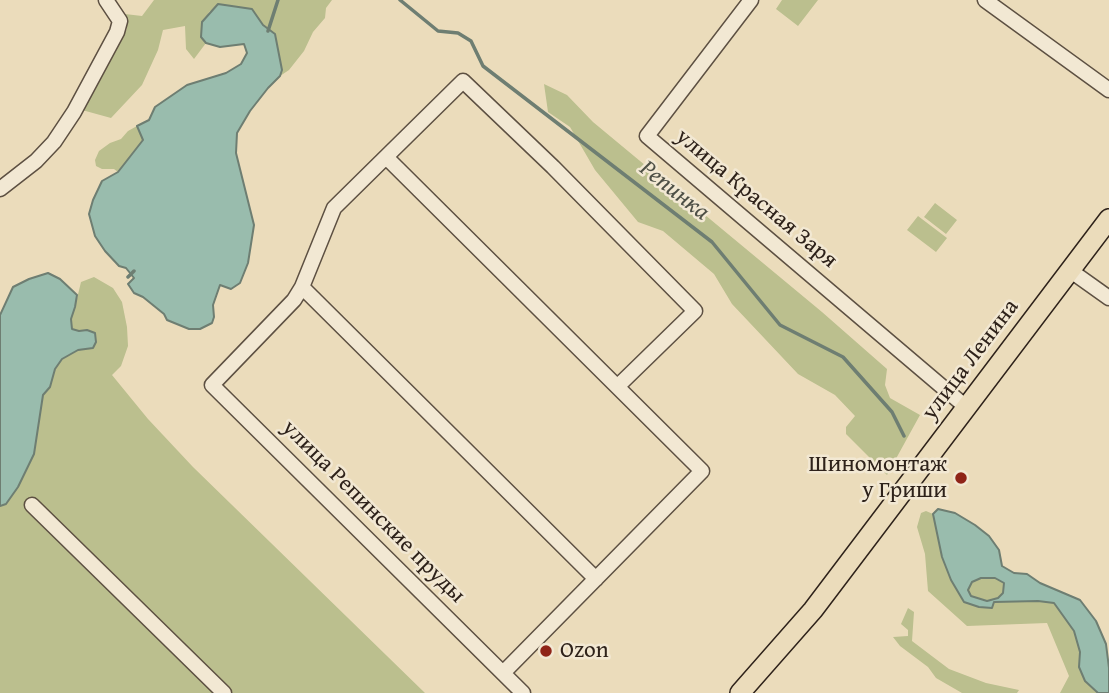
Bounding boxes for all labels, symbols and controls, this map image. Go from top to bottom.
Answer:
street label: улица Красная Заря [669,123,843,275]
water label: Репинка [633,155,715,227]
street label: улица Ленина [917,294,1025,426]
street label: улица Репинские пруды [276,415,470,609]
place label: Шиномонтаж у Гриши [809,451,947,505]
marker: Шиномонтаж у Гриши [953,470,969,486]
place label: Ozon [560,637,609,665]
marker: Ozon [538,643,554,659]

